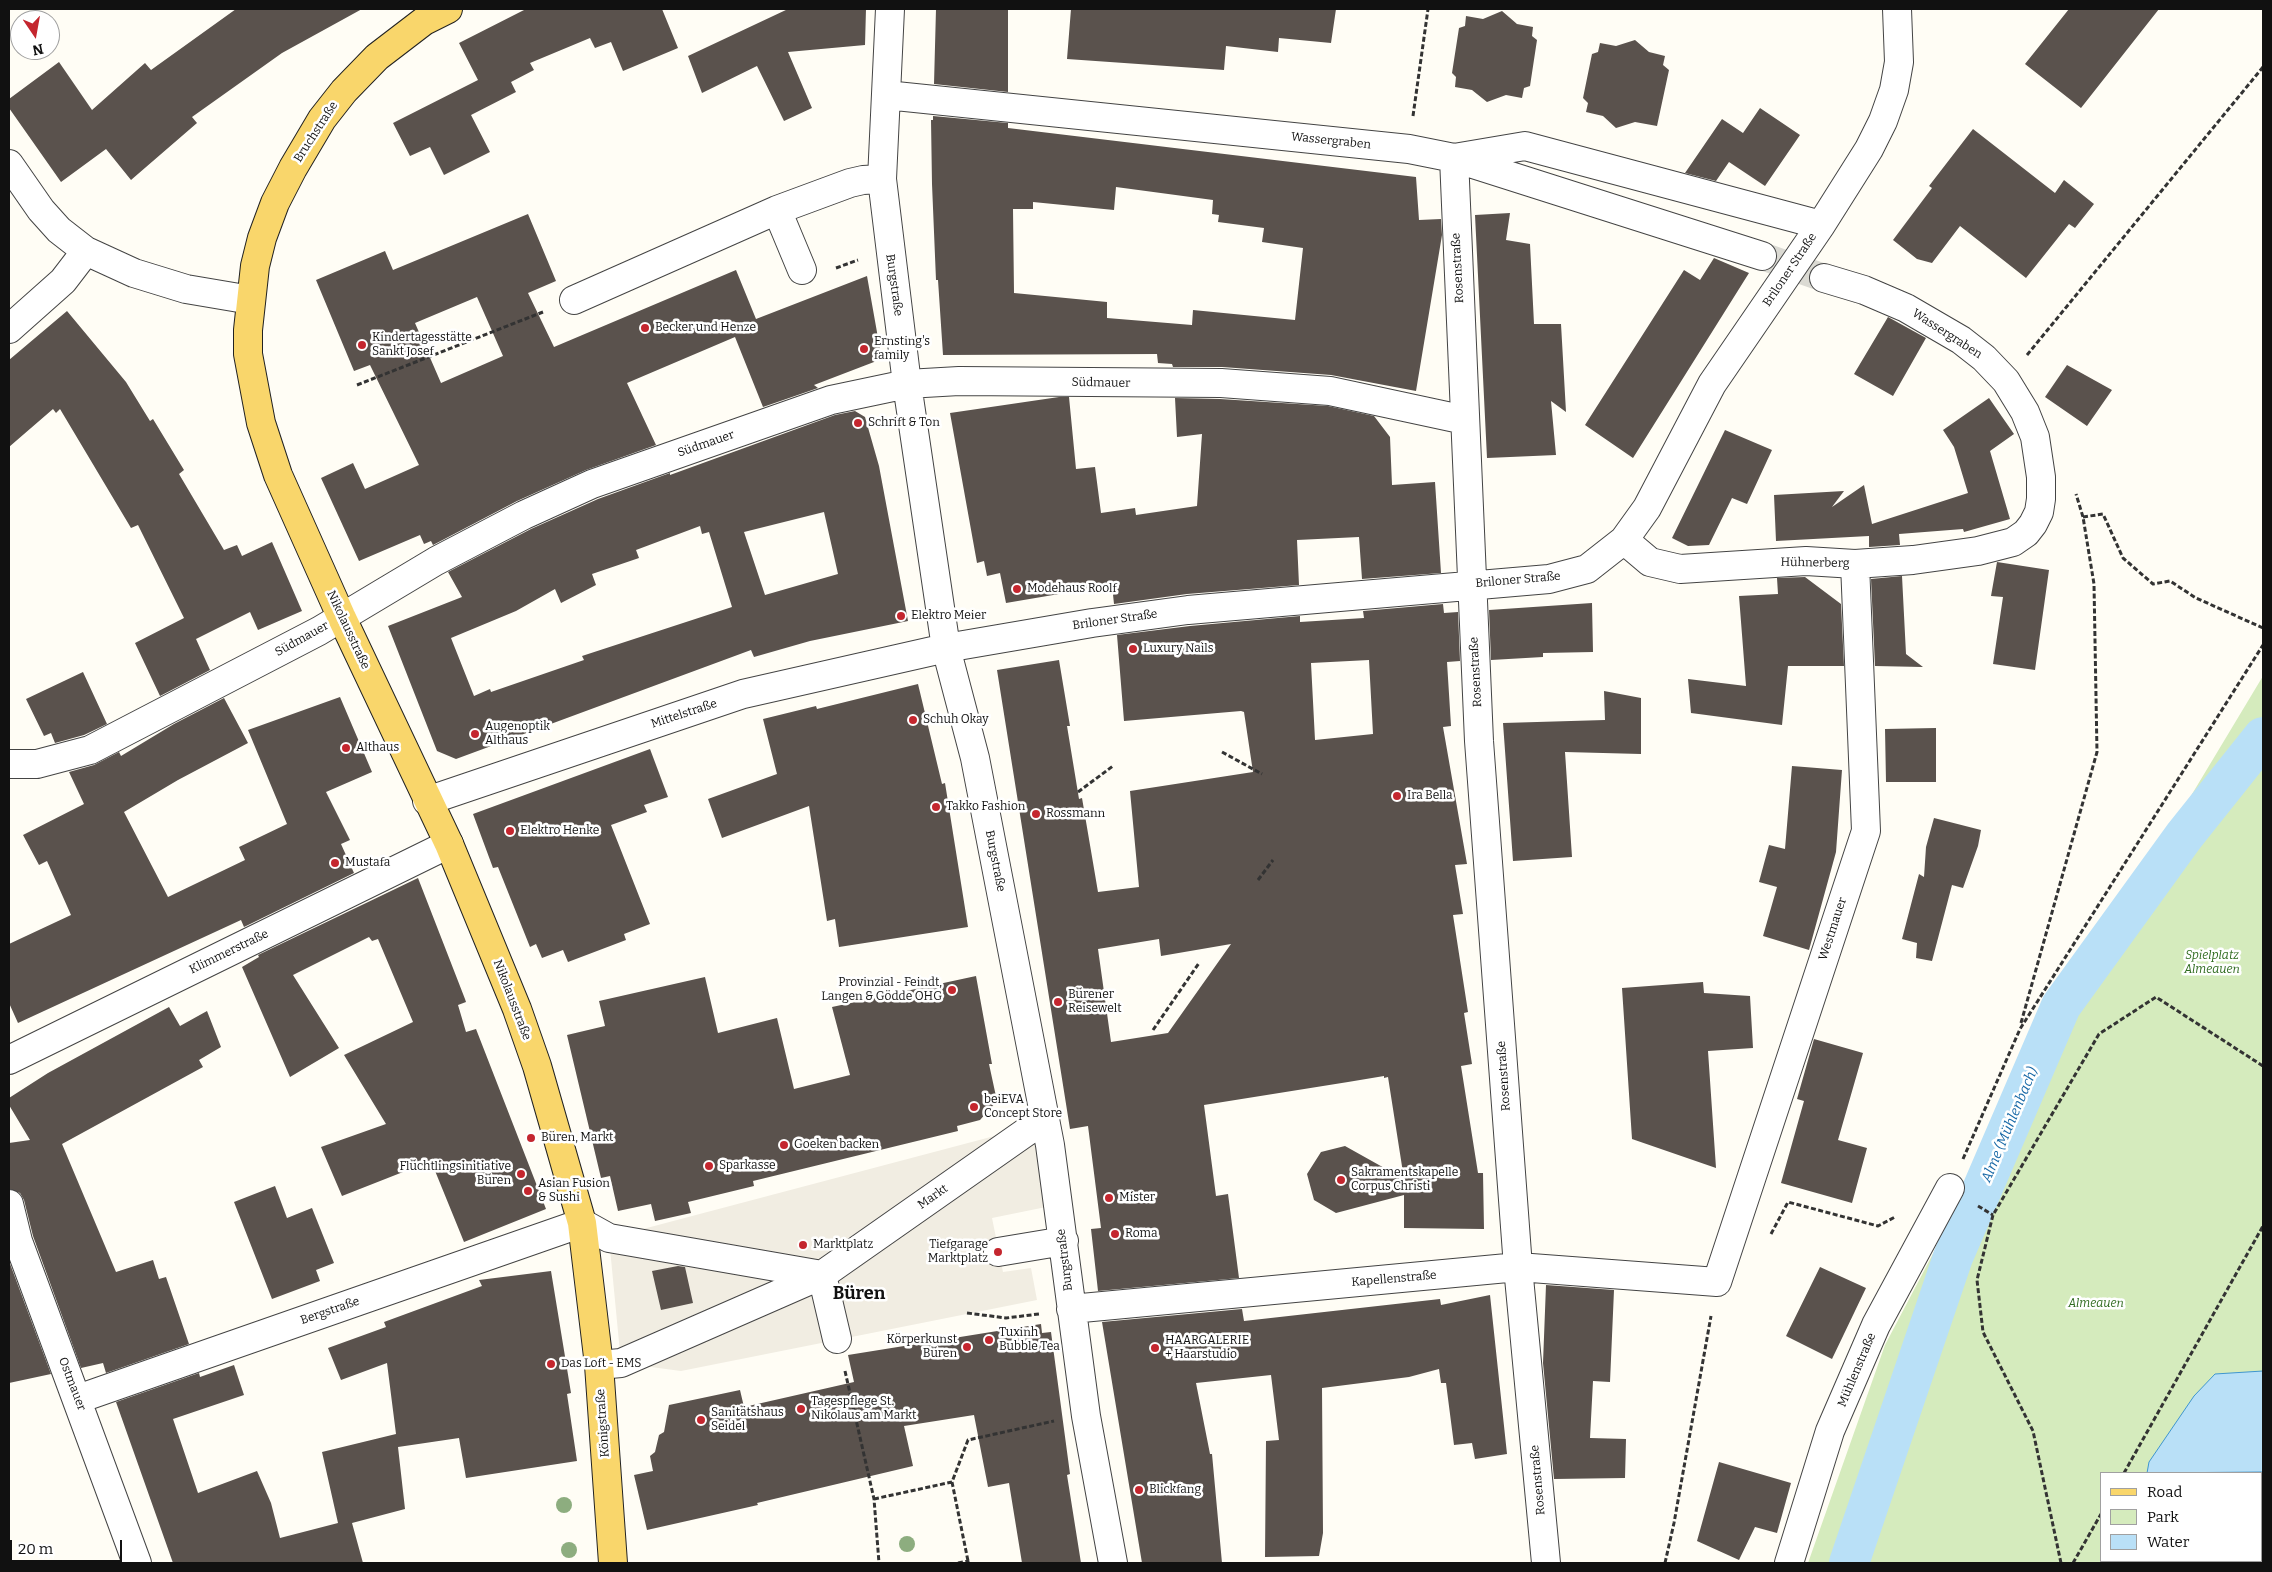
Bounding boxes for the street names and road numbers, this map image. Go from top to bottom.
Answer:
street label: Bruchstraße [291,99,341,165]
street label: Wassergraben [1290,130,1372,152]
street label: Briloner Straße [1760,231,1820,309]
street label: Rosenstraße [1449,233,1467,303]
street label: Burgstraße [883,253,905,317]
street label: Wassergraben [1909,306,1985,362]
street label: Südmauer [1071,375,1131,391]
street label: Südmauer [676,428,736,460]
street label: Hühnerberg [1780,555,1850,571]
street label: Briloner Straße [1475,569,1561,591]
street label: Nikolausstraße [323,588,373,672]
street label: Briloner Straße [1072,607,1158,633]
street label: Südmauer [273,618,331,660]
street label: Rosenstraße [1467,637,1485,707]
street label: Mittelstraße [649,697,719,731]
street label: Burgstraße [982,829,1008,893]
street label: Westmauer [1816,896,1850,962]
street label: Klimmerstraße [187,927,271,977]
street label: Nikolausstraße [490,958,534,1042]
street label: Rosenstraße [1494,1040,1514,1112]
street label: Markt [915,1182,951,1212]
street label: Burgstraße [1054,1228,1076,1292]
street label: Kapellenstraße [1351,1268,1437,1290]
street label: Bergstraße [299,1294,361,1328]
street label: Mühlenstraße [1835,1331,1879,1409]
street label: Ostmauer [55,1355,89,1413]
street label: Königstraße [593,1388,613,1458]
street label: Rosenstraße [1528,1444,1548,1516]

